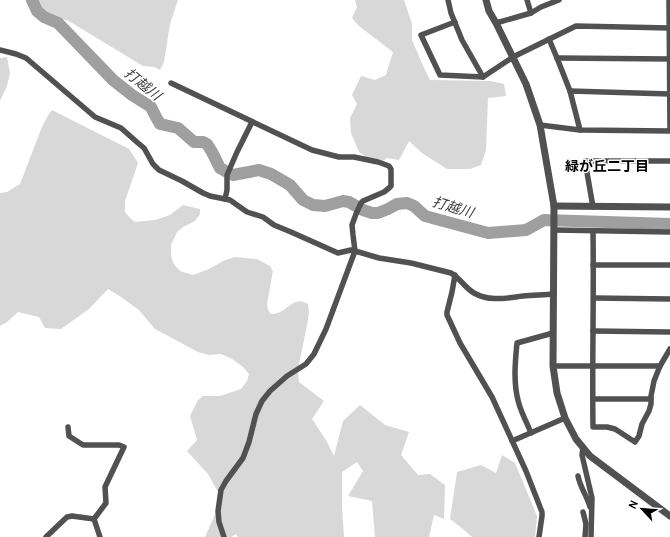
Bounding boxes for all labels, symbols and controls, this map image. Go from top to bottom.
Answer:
water label: 打越川 [121,64,167,105]
district label: 緑が丘二丁目 [565,157,649,175]
water label: 打越川 [430,192,478,222]
north arrow [622,489,662,529]
text: N [625,498,641,511]

